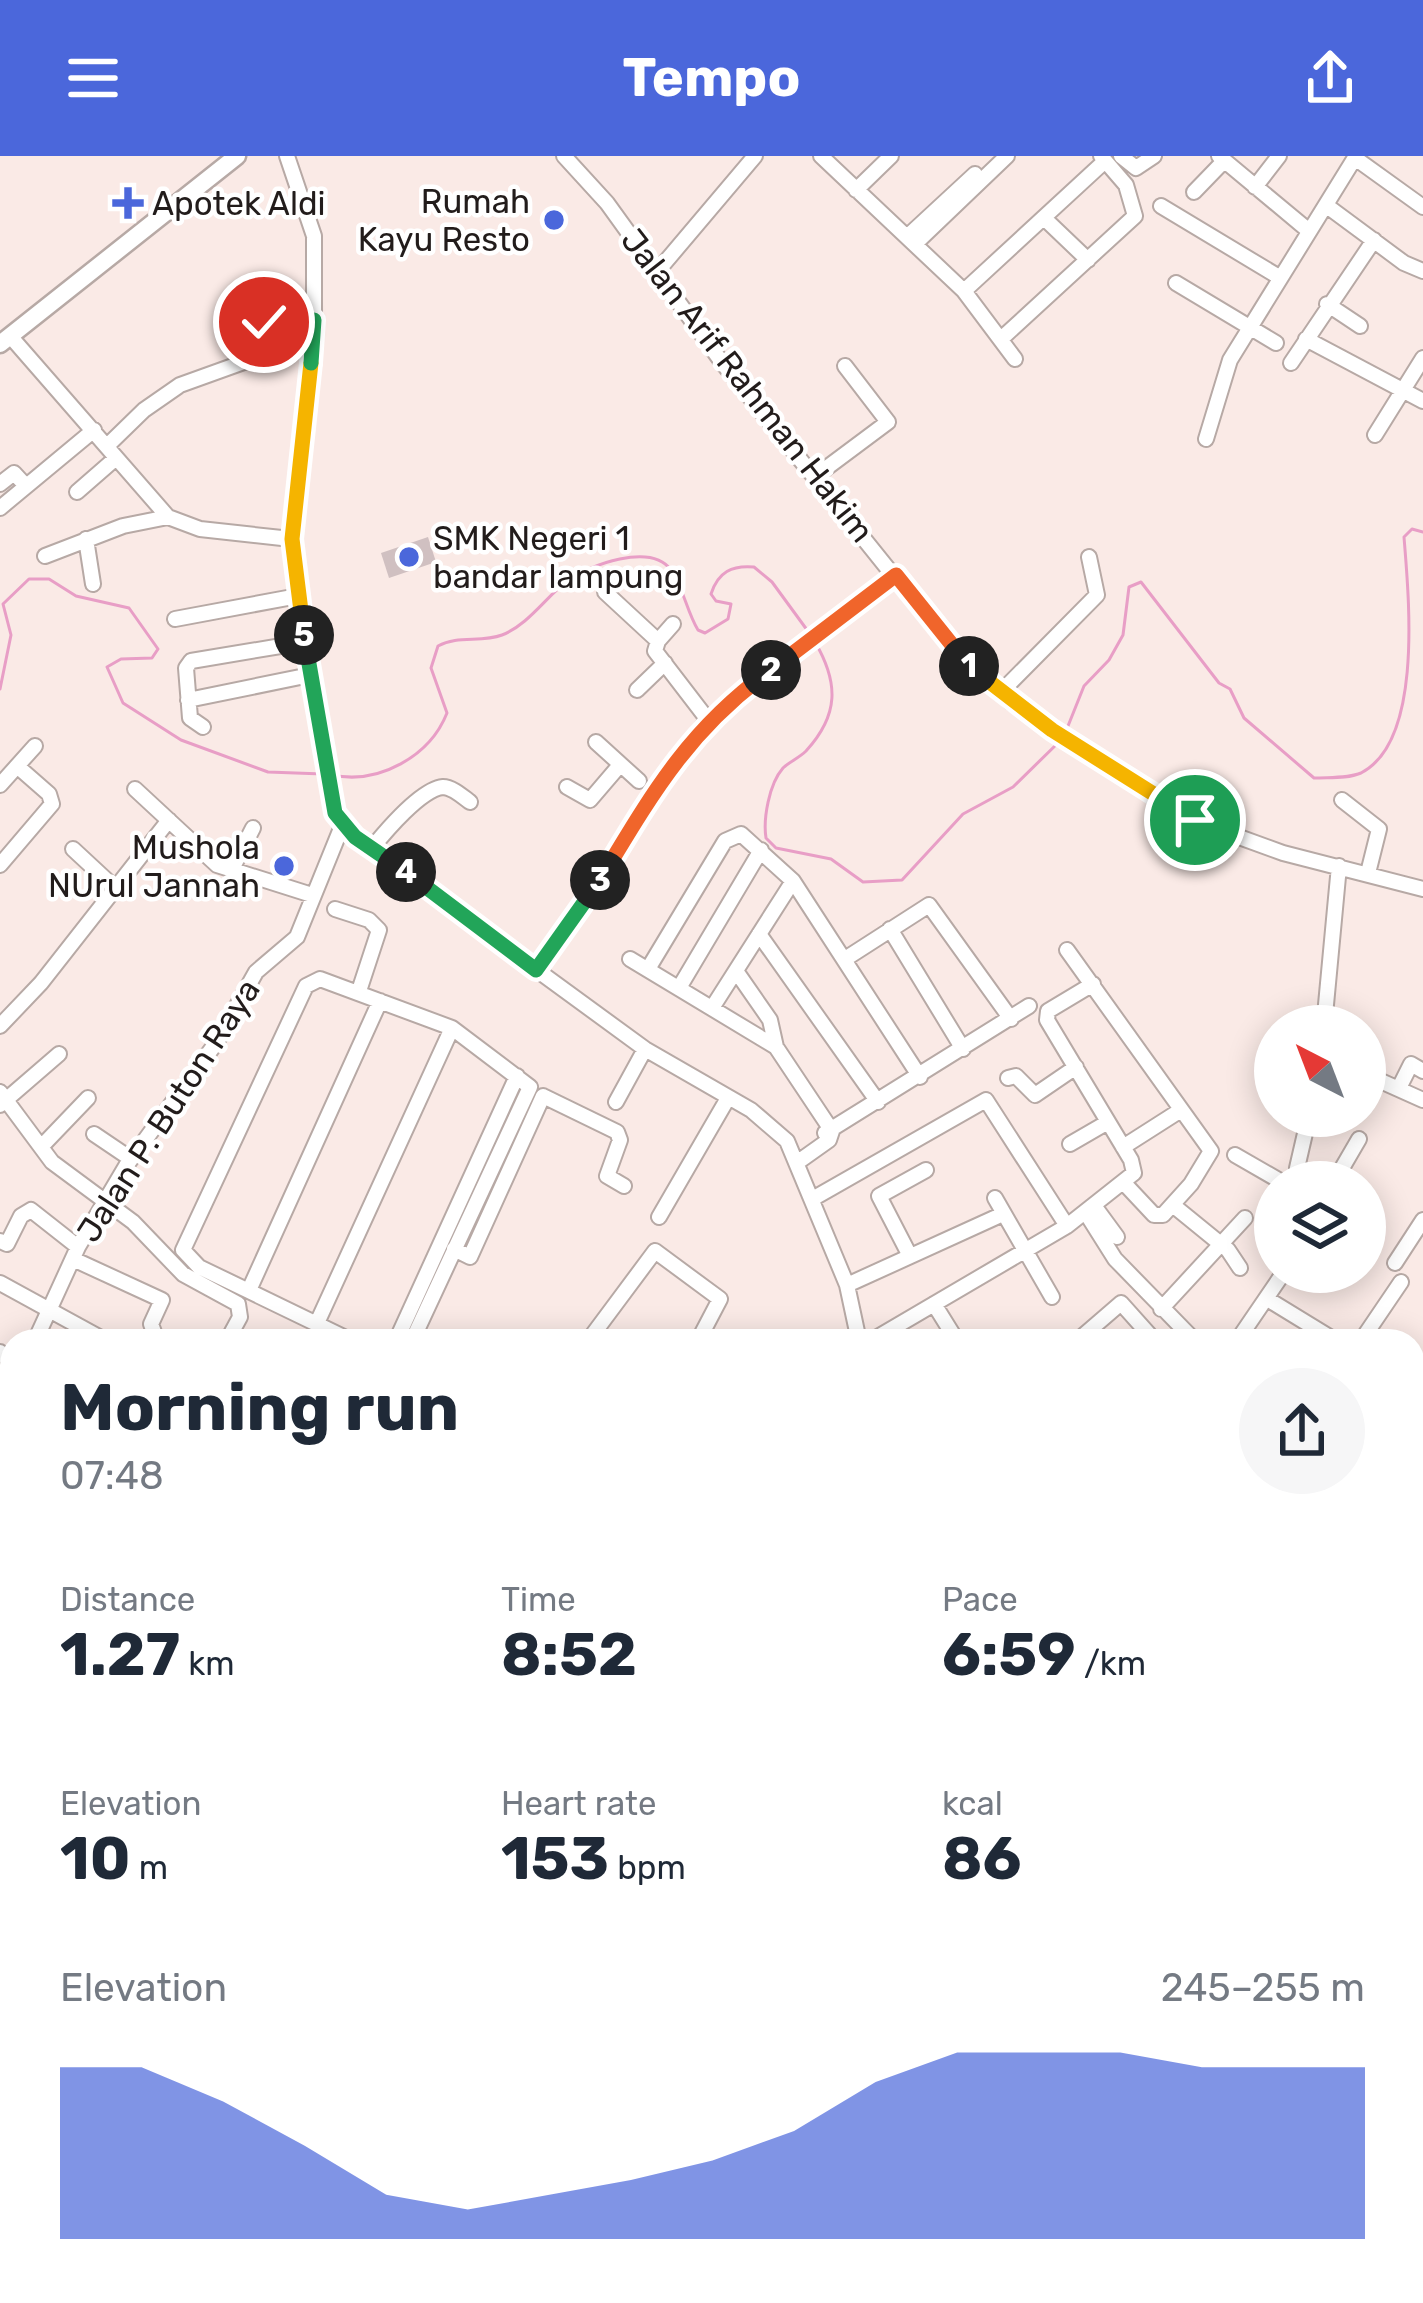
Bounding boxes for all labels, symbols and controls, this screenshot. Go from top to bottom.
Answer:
icon: menu [60,45,126,111]
icon: share [1297,45,1363,111]
text: Tempo [623,46,800,110]
place label: Rumah Kayu Resto [358,182,530,259]
place label: Apotek Aldi [152,184,326,223]
marker: Apotek Aldi [115,190,141,216]
marker: Rumah Kayu Resto [541,207,567,233]
street label: Jalan Arif Rahman Hakim [613,221,882,550]
pin [213,271,315,373]
icon: check [231,289,297,355]
place label: SMK Negeri 1 bandar lampung [433,519,683,596]
marker: SMK Negeri 1 bandar lampung [396,544,422,570]
pin: 5 [274,605,334,665]
text: 5 [293,615,315,654]
pin: 1 [939,636,999,696]
pin: 2 [741,640,801,700]
text: 1 [961,646,977,685]
text: 2 [760,650,782,689]
pin [1144,769,1246,871]
icon: arrive [1162,787,1228,853]
place label: Mushola NUrul Jannah [48,828,260,905]
pin: 4 [376,842,436,902]
pin: 3 [570,850,630,910]
text: 4 [395,852,417,891]
marker: Mushola NUrul Jannah [271,853,297,879]
text: 3 [589,860,611,899]
street label: Jalan P. Buton Raya [69,971,268,1249]
north arrow [1254,1005,1386,1137]
map controls [1254,1005,1386,1293]
button: layers [1254,1161,1386,1293]
text: Morning run [60,1368,459,1447]
button: share [1239,1368,1365,1494]
text: 07:48 [60,1453,164,1499]
text: Distance [60,1580,195,1619]
text: Time [501,1580,576,1619]
text: Pace [942,1580,1018,1619]
text: 1.27 [60,1619,180,1690]
text: 8:52 [501,1619,637,1690]
text: 6:59 [942,1619,1076,1690]
text: km [180,1644,235,1683]
text: /km [1076,1644,1146,1683]
text: Elevation [60,1784,201,1823]
text: Heart rate [501,1784,657,1823]
text: kcal [942,1784,1003,1823]
text: 10 [60,1823,131,1894]
text: 153 [501,1823,609,1894]
text: 86 [942,1823,1022,1894]
text: m [131,1848,168,1887]
text: bpm [609,1848,686,1887]
text: Elevation [60,1965,227,2011]
text: 245–255 m [1161,1965,1365,2011]

